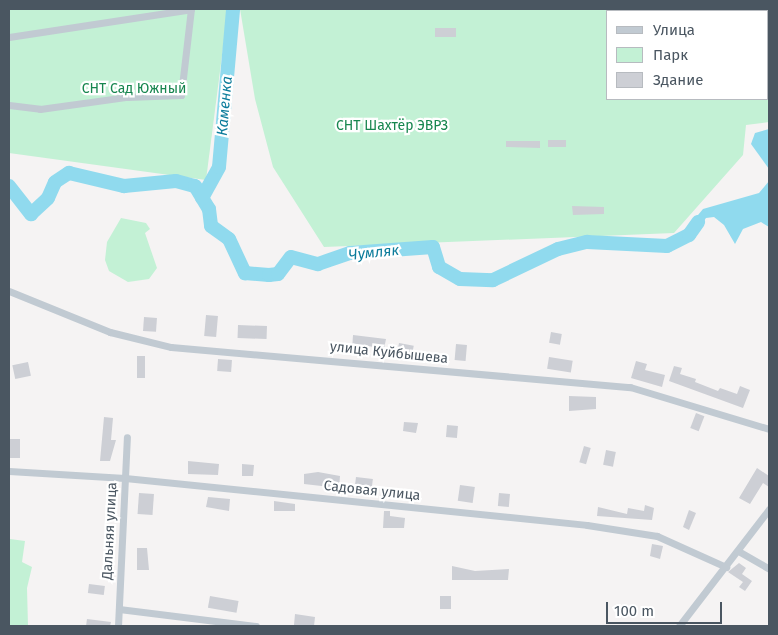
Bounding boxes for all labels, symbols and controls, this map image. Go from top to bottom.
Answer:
legend [606,10,768,100]
text: Улица [653,21,695,39]
text: Парк [653,46,688,64]
text: Здание [653,71,703,89]
water label: Каменка [213,75,237,137]
park label: СНТ Сад Южный [82,81,186,97]
park label: СНТ Шахтёр ЭВРЗ [336,118,448,134]
water label: Чумляк [348,241,400,265]
street label: улица Куйбышева [329,338,449,368]
street label: Садовая улица [323,478,421,504]
street label: Дальняя улица [99,482,121,580]
scale bar [608,592,724,624]
text: 100 m [614,602,654,620]

